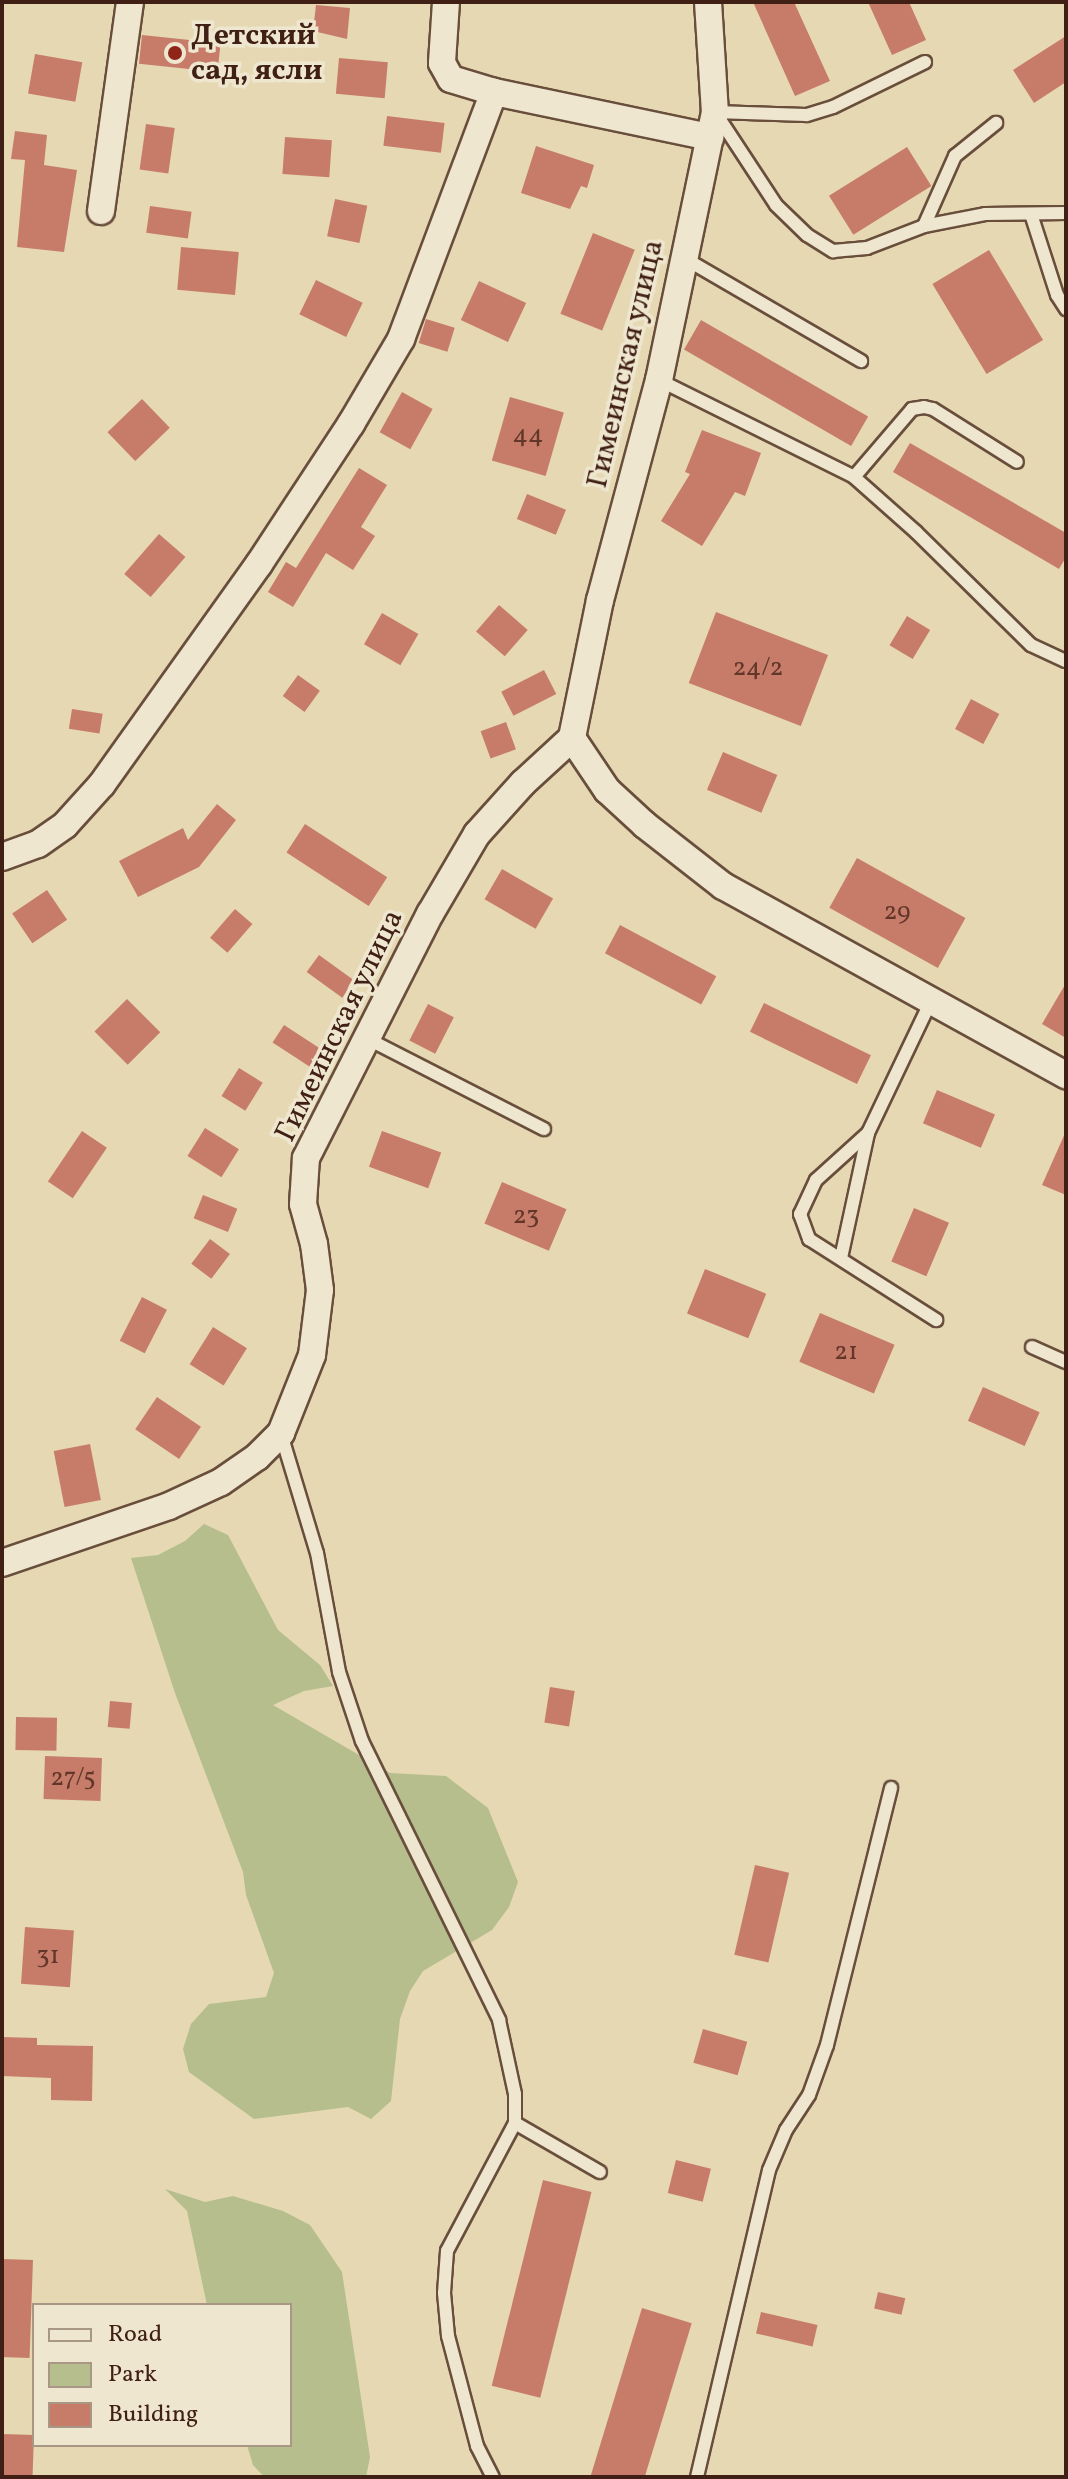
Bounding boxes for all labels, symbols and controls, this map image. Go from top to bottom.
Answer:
place label: Детский сад, ясли [191,18,322,88]
marker: Детский сад, ясли [166,44,184,62]
street label: Гимеинская улица [580,236,672,492]
house number: 44 [512,420,544,452]
house number: 24/2 [733,653,783,685]
house number: 29 [883,897,911,929]
street label: Гимеинская улица [268,904,412,1148]
house number: 23 [513,1201,539,1233]
house number: 21 [834,1337,858,1369]
house number: 27/5 [50,1763,96,1795]
house number: 31 [36,1941,60,1973]
legend [32,2303,292,2447]
text: Road [108,2318,162,2352]
text: Park [108,2358,157,2392]
text: Building [108,2398,198,2432]

